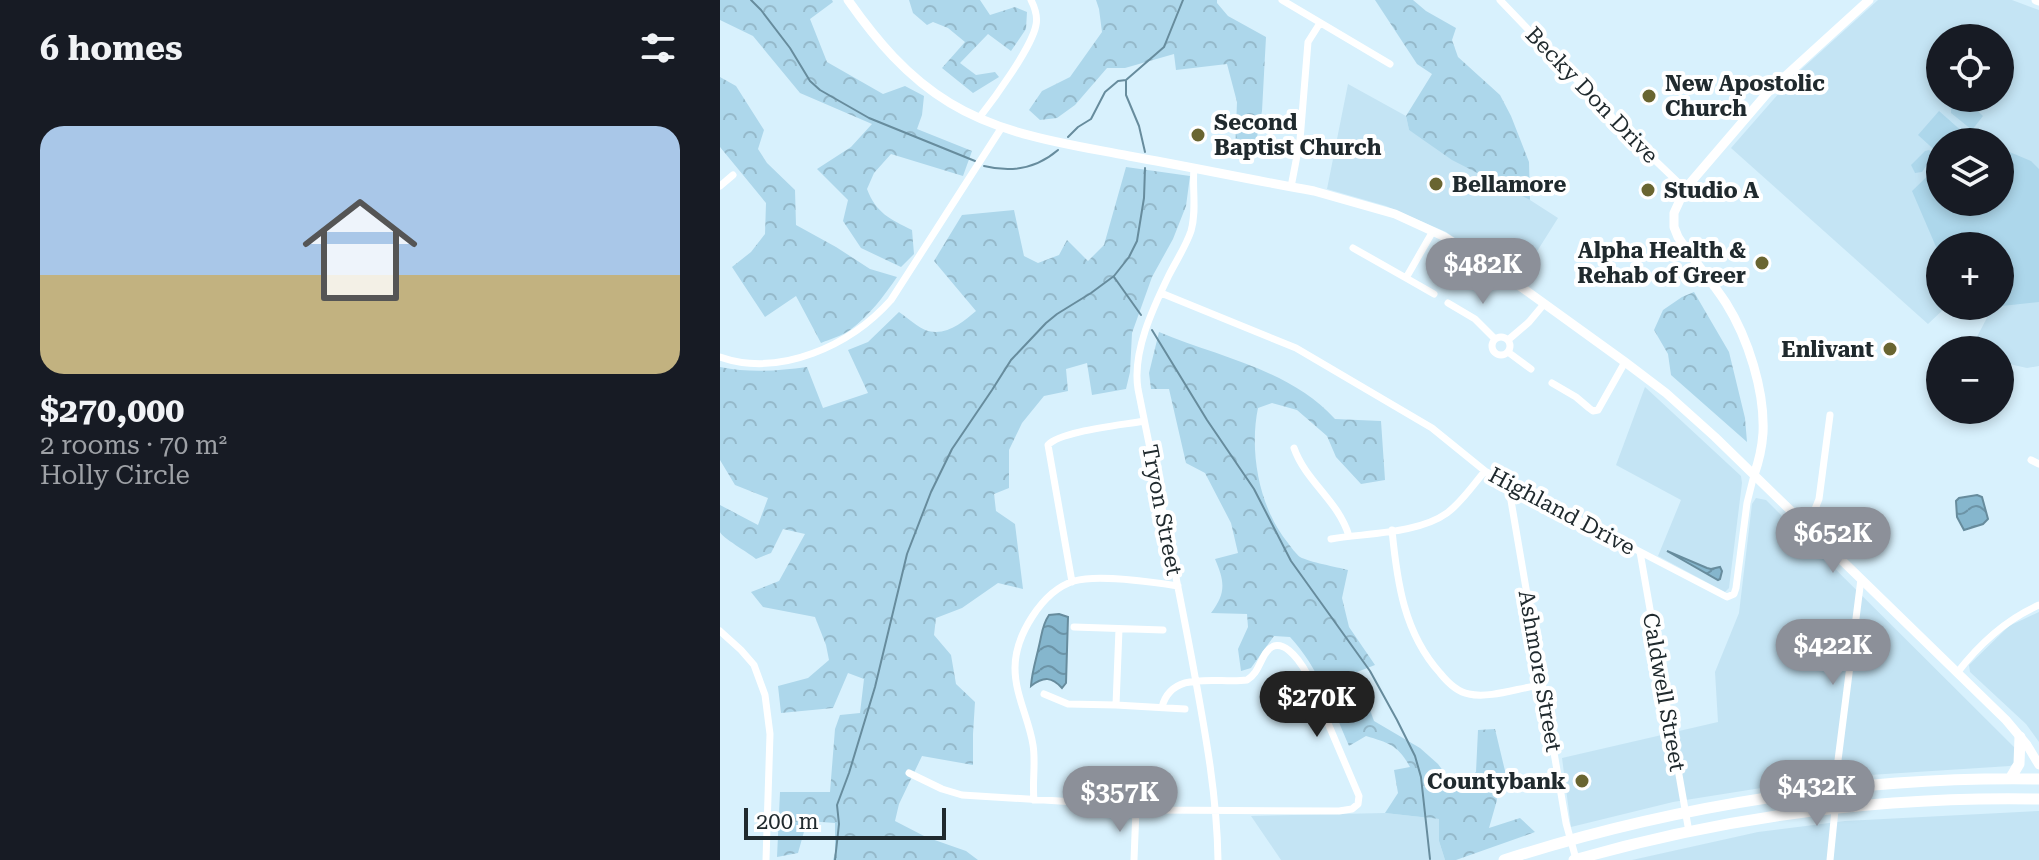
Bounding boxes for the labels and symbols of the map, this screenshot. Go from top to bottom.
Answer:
street label: Becky Don Drive [1521,22,1663,168]
place label: New Apostolic Church [1665,71,1825,121]
marker: New Apostolic Church [1640,87,1658,105]
place label: Second Baptist Church [1214,110,1382,160]
marker: Second Baptist Church [1189,126,1207,144]
place label: Bellamore [1452,172,1566,197]
marker: Bellamore [1427,175,1445,193]
place label: Studio A [1664,178,1759,203]
marker: Studio A [1639,181,1657,199]
pin: $482K [1427,238,1539,306]
place label: Alpha Health & Rehab of Greer [1577,238,1746,288]
marker: Alpha Health & Rehab of Greer [1753,254,1771,272]
place label: Enlivant [1781,337,1874,362]
marker: Enlivant [1881,340,1899,358]
street label: Tryon Street [1137,442,1187,578]
street label: Highland Drive [1485,462,1639,560]
pin: $652K [1777,507,1889,575]
street label: Ashmore Street [1514,588,1566,754]
street label: Caldwell Street [1638,611,1690,773]
pin: $422K [1777,619,1889,687]
pin: $270K [1261,671,1373,739]
pin: $432K [1761,760,1873,828]
pin: $357K [1064,766,1176,834]
place label: Countybank [1427,769,1566,794]
marker: Countybank [1573,772,1591,790]
scale bar [744,804,946,840]

